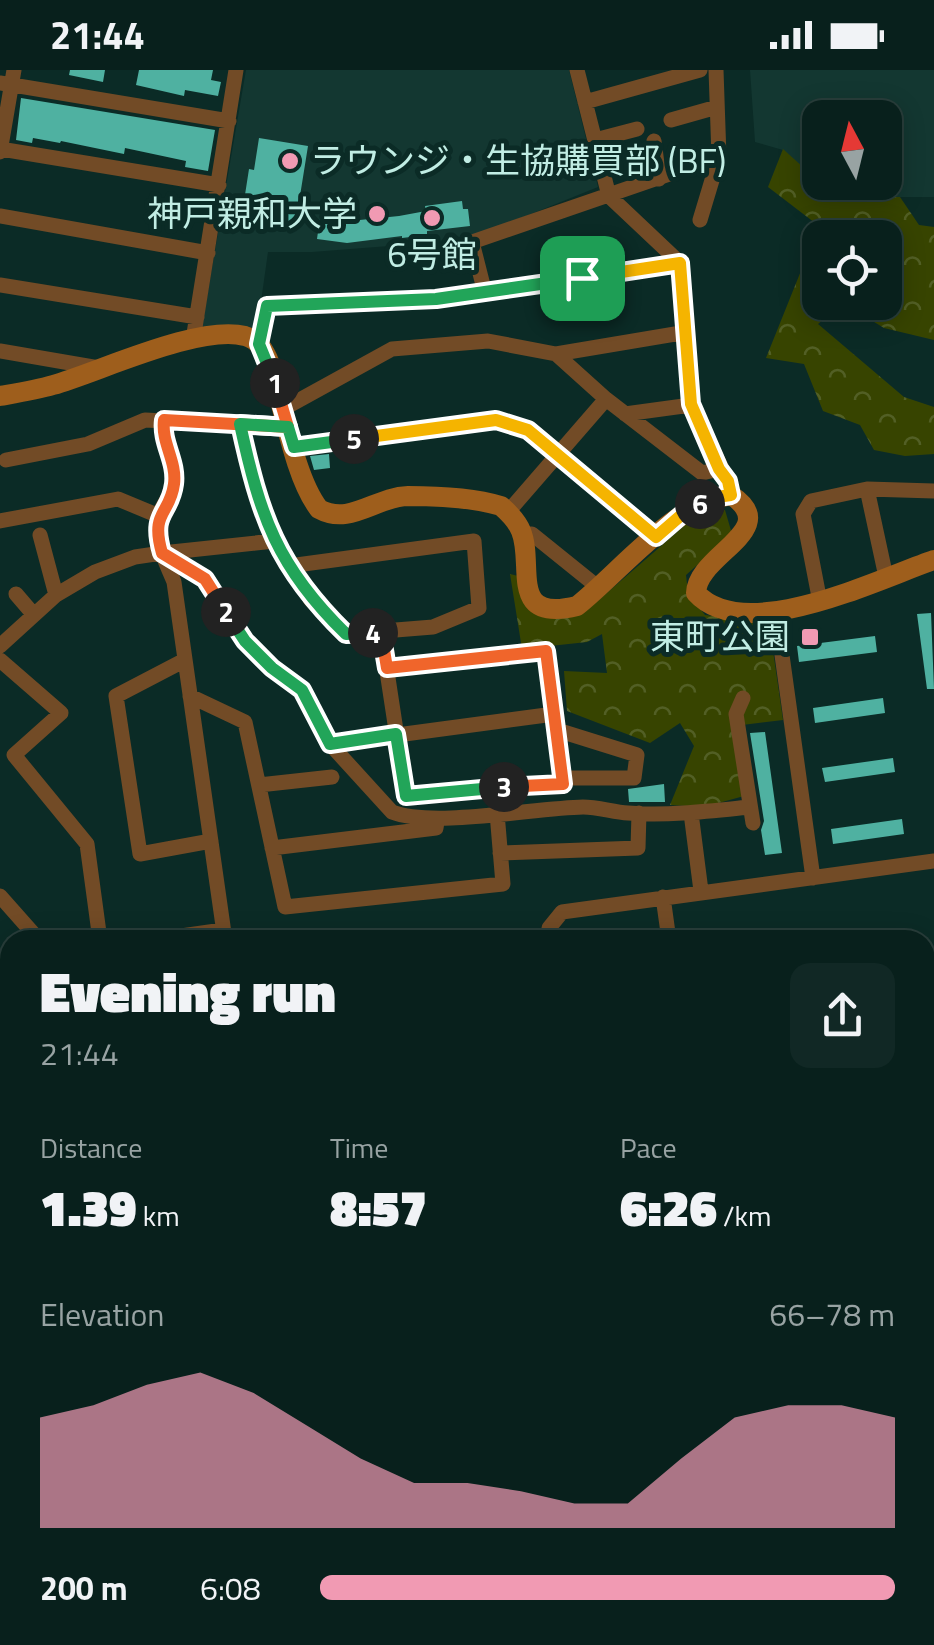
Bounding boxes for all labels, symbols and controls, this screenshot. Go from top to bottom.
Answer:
text: 21:44 [50,6,145,64]
north arrow [802,100,902,200]
map controls [802,100,902,320]
place label: ラウンジ・生協購買部 (BF) [310,133,726,187]
marker: ラウンジ・生協購買部 (BF) [279,150,301,172]
place label: 神戸親和大学 [147,186,357,240]
marker: 神戸親和大学 [366,203,388,225]
marker: 6号館 [421,207,443,229]
button: locate [802,220,902,320]
place label: 6号館 [387,227,477,281]
pin [540,236,625,321]
icon: arrive [555,251,610,306]
pin: 1 [250,358,300,408]
text: 1 [267,361,283,404]
pin: 5 [329,414,379,464]
text: 5 [346,417,362,460]
pin: 6 [675,479,725,529]
text: 6 [692,482,708,525]
pin: 2 [201,587,251,637]
text: 2 [218,590,234,633]
pin: 4 [348,608,398,658]
place label: 東町公園 [650,609,790,663]
text: 4 [365,611,381,654]
marker: 東町公園 [799,626,821,648]
pin: 3 [479,762,529,812]
text: 3 [496,765,512,808]
text: Evening run [40,950,336,1033]
button: share [790,963,895,1068]
text: 21:44 [40,1029,119,1077]
text: Distance [40,1126,142,1169]
text: Time [330,1126,388,1169]
text: Pace [620,1126,677,1169]
text: 1.39 [40,1169,137,1245]
text: 8:57 [330,1169,427,1245]
text: 6:26 [620,1169,717,1245]
text: km [137,1194,180,1237]
text: /km [717,1194,771,1237]
text: Elevation [40,1290,164,1338]
text: 66–78 m [769,1290,895,1338]
text: 200 m [40,1564,128,1612]
text: 6:08 [200,1564,261,1612]

